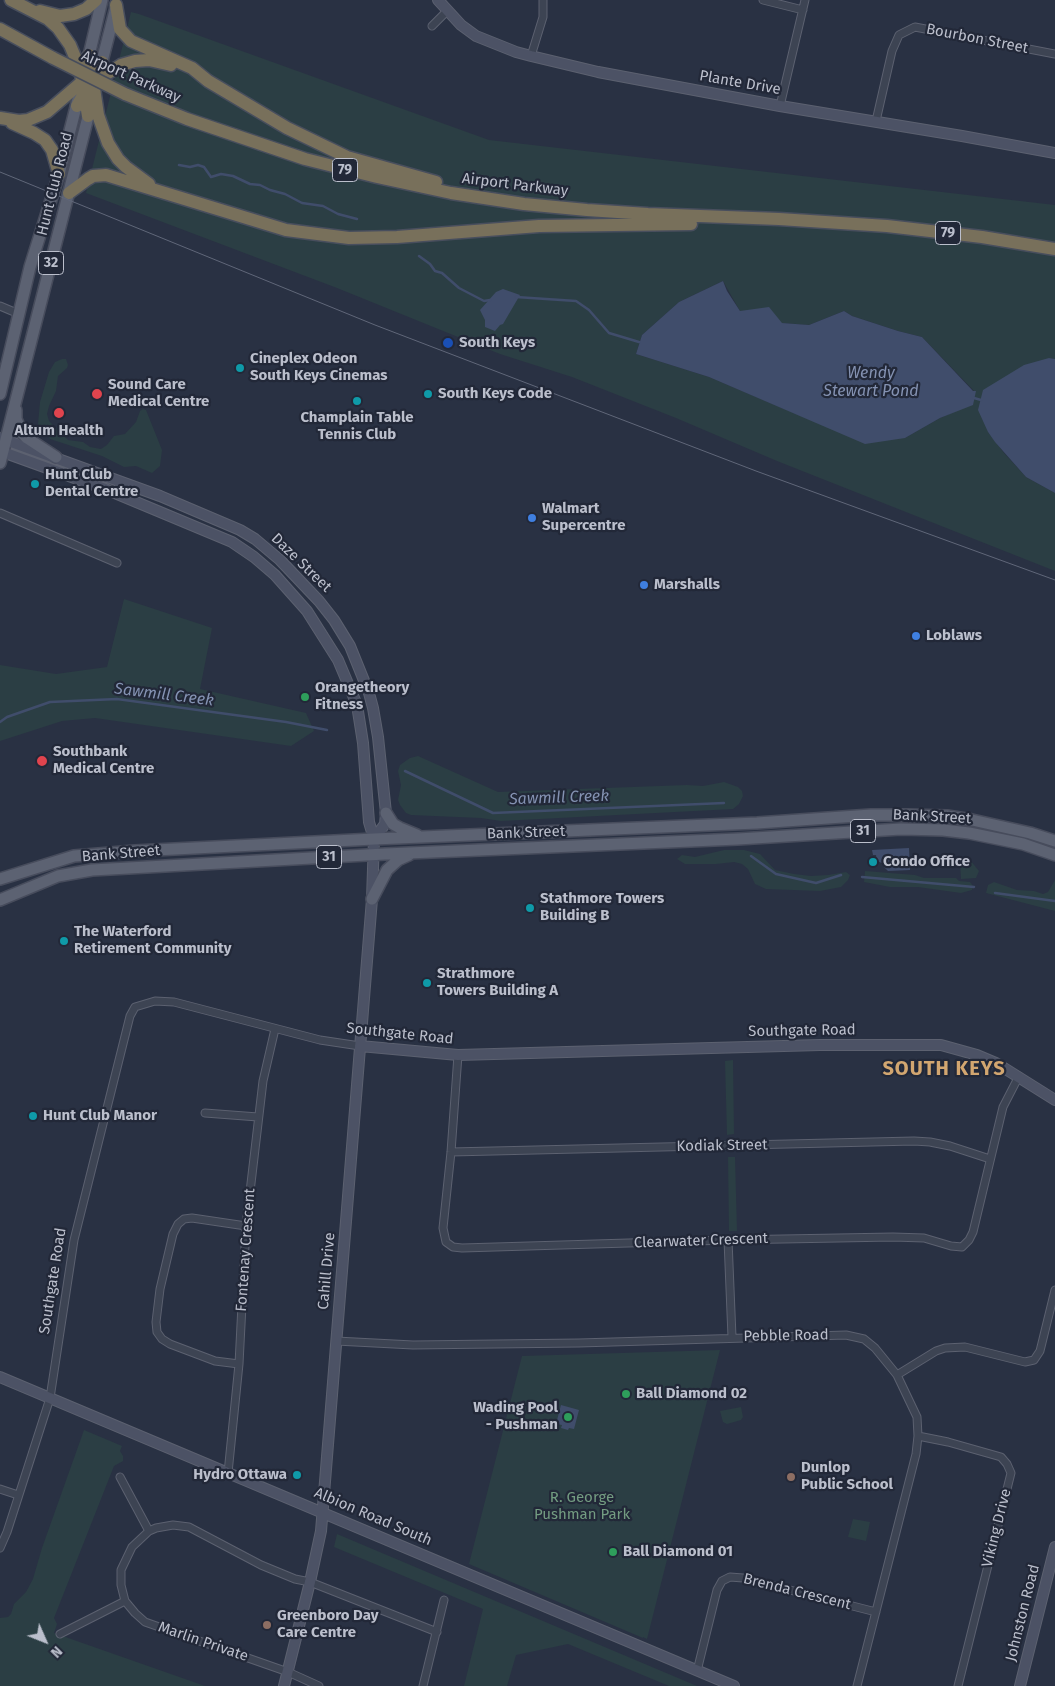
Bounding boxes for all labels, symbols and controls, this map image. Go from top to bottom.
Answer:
street label: Bourbon Street [924,20,1030,58]
street label: Airport Parkway [79,47,183,107]
street label: Plante Drive [698,67,782,99]
street label: Hunt Club Road [33,130,77,238]
road number: 79 [332,158,358,182]
street label: Airport Parkway [461,170,569,200]
road number: 79 [936,222,960,244]
road number: 32 [38,252,64,274]
place label: South Keys [459,334,535,352]
marker: South Keys [441,336,455,350]
place label: Cineplex Odeon South Keys Cinemas [250,350,388,385]
marker: Cineplex Odeon South Keys Cinemas [234,362,246,374]
water label: Wendy Stewart Pond [823,364,919,402]
place label: Sound Care Medical Centre [108,376,209,411]
place label: South Keys Code [438,385,552,403]
marker: Sound Care Medical Centre [90,387,104,401]
marker: South Keys Code [422,388,434,400]
marker: Champlain Table Tennis Club [351,395,363,407]
marker: Altum Health [52,406,66,420]
place label: Champlain Table Tennis Club [300,409,414,444]
place label: Altum Health [15,422,103,440]
place label: Hunt Club Dental Centre [45,466,138,501]
marker: Hunt Club Dental Centre [29,478,41,490]
place label: Walmart Supercentre [542,500,625,535]
marker: Walmart Supercentre [526,512,538,524]
street label: Daze Street [267,530,335,596]
place label: Marshalls [654,576,720,594]
marker: Marshalls [638,579,650,591]
place label: Loblaws [926,627,982,645]
marker: Loblaws [910,630,922,642]
water label: Sawmill Creek [113,679,215,711]
place label: Orangetheory Fitness [315,679,409,714]
marker: Orangetheory Fitness [299,691,311,703]
place label: Southbank Medical Centre [53,743,154,778]
marker: Southbank Medical Centre [35,754,49,768]
water label: Sawmill Creek [509,787,609,809]
street label: Bank Street [892,806,972,828]
road number: 31 [850,819,876,842]
street label: Bank Street [486,823,566,843]
street label: Bank Street [81,842,161,866]
road number: 31 [316,846,342,869]
place label: Condo Office [883,853,970,871]
marker: Condo Office [867,856,879,868]
place label: Stathmore Towers Building B [540,890,664,925]
marker: Stathmore Towers Building B [524,902,536,914]
place label: The Waterford Retirement Community [74,923,232,958]
marker: The Waterford Retirement Community [58,935,70,947]
place label: Strathmore Towers Building A [437,965,558,1000]
marker: Strathmore Towers Building A [421,977,433,989]
street label: Southgate Road [346,1019,454,1049]
street label: Southgate Road [748,1021,856,1041]
district label: SOUTH KEYS [881,1057,1007,1081]
place label: Hunt Club Manor [43,1107,157,1125]
marker: Hunt Club Manor [27,1110,39,1122]
street label: Kodiak Street [676,1136,768,1156]
street label: Fontenay Crescent [233,1188,259,1312]
street label: Southgate Road [36,1227,70,1335]
street label: Clearwater Crescent [634,1230,768,1252]
street label: Cahill Drive [315,1232,339,1310]
street label: Pebble Road [743,1326,829,1346]
place label: Ball Diamond 02 [636,1385,747,1403]
marker: Ball Diamond 02 [620,1388,632,1400]
place label: Wading Pool - Pushman [473,1399,558,1434]
marker: Wading Pool - Pushman [562,1411,574,1423]
place label: Dunlop Public School [801,1459,893,1494]
place label: Hydro Ottawa [193,1466,287,1484]
marker: Hydro Ottawa [291,1469,303,1481]
marker: Dunlop Public School [785,1471,797,1483]
street label: Albion Road South [311,1484,435,1550]
street label: Viking Drive [979,1487,1015,1569]
park label: R. George Pushman Park [534,1489,630,1524]
place label: Ball Diamond 01 [623,1543,733,1561]
marker: Ball Diamond 01 [607,1546,619,1558]
street label: Johnston Road [1002,1563,1044,1663]
street label: Brenda Crescent [741,1570,853,1614]
place label: Greenboro Day Care Centre [277,1607,378,1642]
north arrow [20,1616,70,1666]
street label: Marlin Private [156,1618,250,1666]
marker: Greenboro Day Care Centre [261,1619,273,1631]
text: N [47,1643,65,1661]

